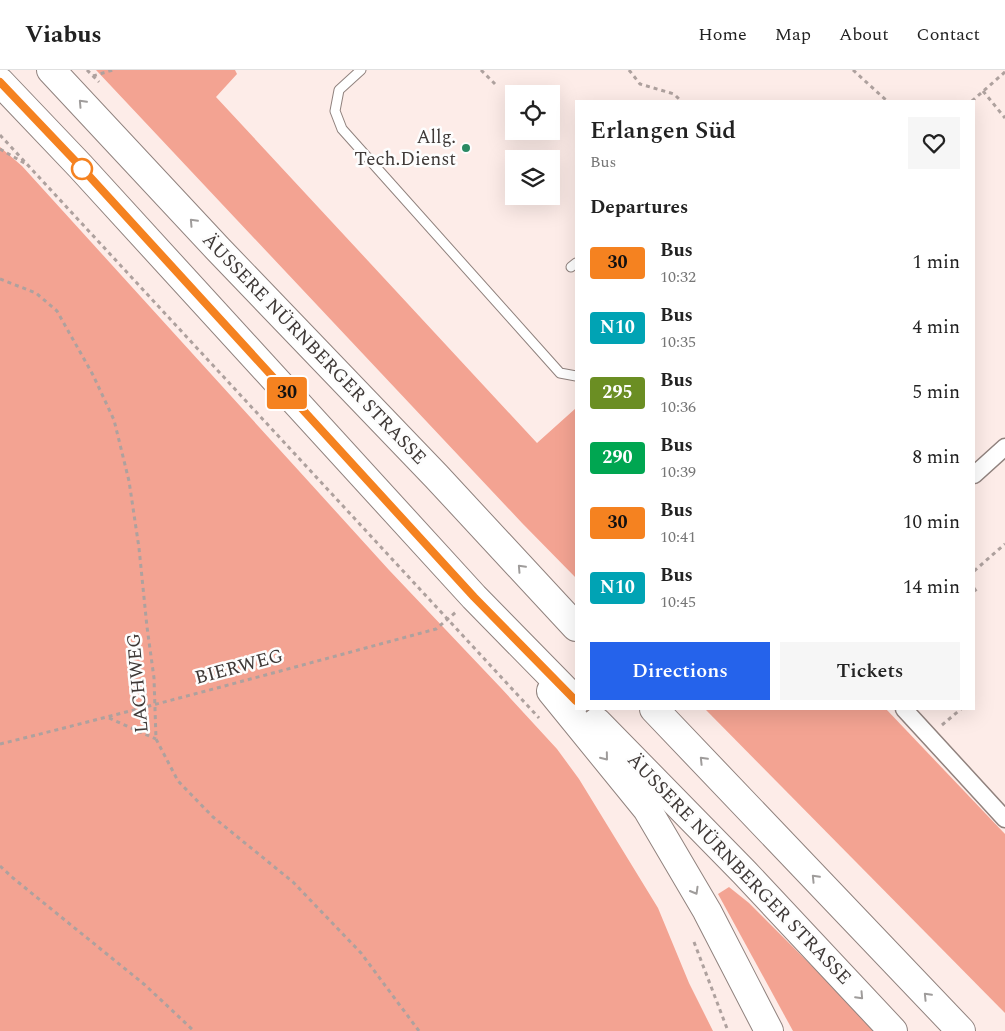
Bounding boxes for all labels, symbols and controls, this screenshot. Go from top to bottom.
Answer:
text: Viabus [25,17,102,53]
text: Home [698,21,747,48]
text: Map [775,21,811,48]
text: About [839,21,889,48]
text: Contact [917,21,980,48]
map controls [505,85,560,205]
button: locate [505,85,560,140]
one-way arrow [79,99,88,108]
text: Erlangen Süd [590,113,736,149]
button: heart [908,117,960,169]
place label: Allg. Tech.Dienst [354,123,456,174]
marker: Allg. Tech.Dienst [460,142,472,154]
button: layers [505,150,560,205]
text: Bus [590,150,616,174]
unlabelled marker [71,158,93,180]
text: Departures [590,193,688,222]
one-way arrow [190,219,199,228]
street label: ÄUSSERE NÜRNBERGER STRASSE [195,226,433,472]
text: Bus [660,236,693,265]
text: 1 min [912,248,960,277]
text: 30 [607,249,628,276]
text: 10:32 [660,265,696,289]
text: Bus [660,301,693,330]
text: 4 min [912,313,960,342]
text: N10 [600,314,635,341]
text: 10:35 [660,330,696,354]
text: Bus [660,366,693,395]
line badge: 30 [264,377,310,409]
text: 5 min [912,378,960,407]
text: 30 [277,379,297,406]
text: 295 [602,379,633,406]
text: 10:36 [660,395,696,419]
text: Bus [660,431,693,460]
text: 8 min [912,443,960,472]
text: 290 [602,444,633,471]
text: 10:39 [660,460,696,484]
text: Bus [660,496,693,525]
text: 10 min [903,508,960,537]
text: 30 [607,509,628,536]
text: 10:41 [660,525,696,549]
text: Bus [660,561,693,590]
one-way arrow [518,565,527,574]
text: 14 min [903,573,960,602]
text: N10 [600,574,635,601]
text: 10:45 [660,590,696,614]
street label: LACHWEG [119,632,157,734]
street label: BIERWEG [192,641,286,693]
button: Directions [590,642,770,700]
button: Tickets [780,642,960,700]
street label: ÄUSSERE NÜRNBERGER STRASSE [620,746,858,992]
one-way arrow [599,751,608,760]
one-way arrow [700,757,709,766]
one-way arrow [812,875,821,884]
one-way arrow [689,886,699,895]
one-way arrow [854,990,863,999]
one-way arrow [924,992,933,1001]

